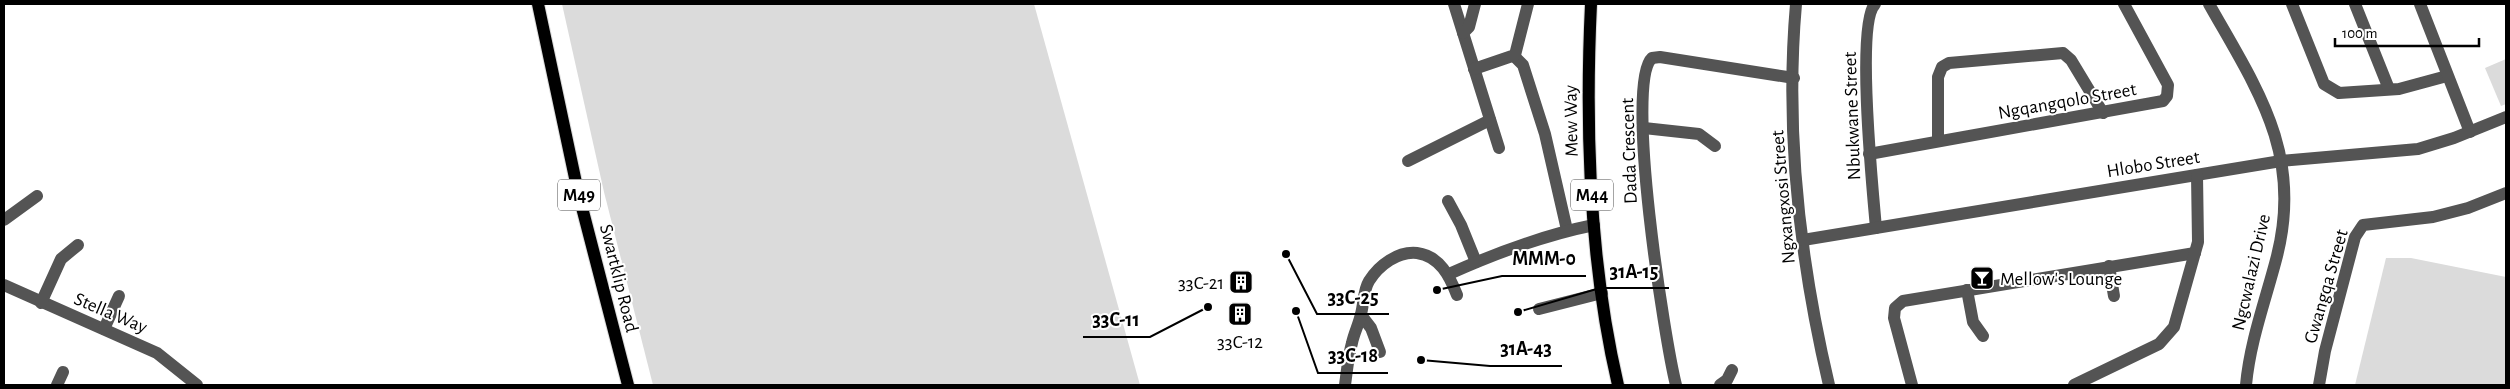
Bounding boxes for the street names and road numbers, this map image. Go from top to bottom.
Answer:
street label: Nbukwane Street [1841,51,1864,181]
street label: Ngqangqolo Street [1997,80,2138,123]
street label: Mew Way [1561,85,1582,157]
street label: Dada Crescent [1618,98,1641,204]
street label: Ngxangxosi Street [1768,129,1799,264]
street label: Hlobo Street [2105,148,2201,181]
road number: M49 [558,180,600,210]
road number: M44 [1571,180,1613,210]
street label: Ngcwalazi Drive [2229,212,2274,332]
street label: Swartklip Road [596,222,641,334]
street label: Gwangqa Street [2301,227,2352,346]
street label: Stella Way [71,290,150,337]

